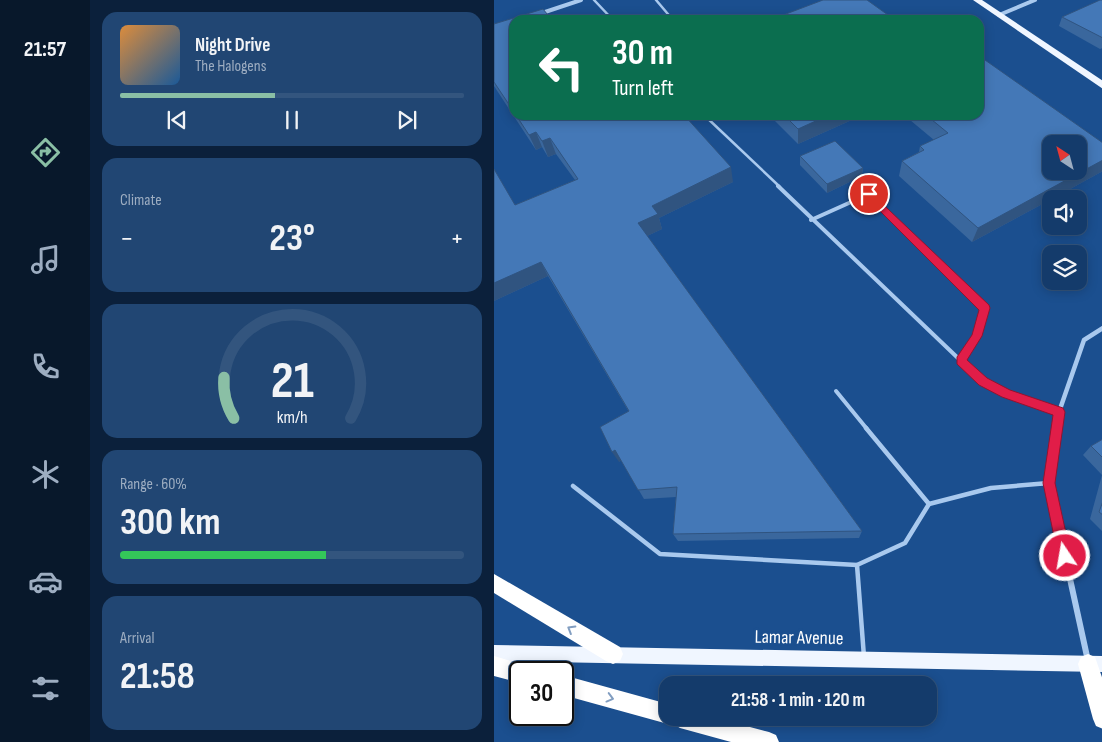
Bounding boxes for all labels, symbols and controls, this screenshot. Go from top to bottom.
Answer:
text: 30 m [612,32,673,75]
text: Night Drive [195,34,270,57]
icon: left [529,35,594,100]
text: 21:57 [24,36,66,63]
text: The Halogens [195,57,266,76]
text: Turn left [612,75,674,102]
icon: previous [163,106,191,134]
icon: pause [278,106,306,134]
icon: next [393,106,421,134]
icon: directions [28,135,63,170]
north arrow [1042,135,1086,180]
map controls [1042,135,1087,290]
pin [848,173,890,215]
icon: arrive [855,180,883,208]
button: sound [1042,190,1087,235]
text: Climate [120,191,162,210]
text: 23° [269,216,315,261]
text: − [120,222,134,255]
text: + [450,222,464,255]
icon: music [28,242,63,277]
button: layers [1042,245,1087,290]
icon: phone [28,349,63,384]
text: 21 [270,350,314,413]
text: km/h [277,407,307,428]
icon: climate [28,457,63,492]
text: Range · 60% [120,475,187,494]
text: 300 km [120,500,220,545]
position arrow [1038,529,1090,581]
icon: car [28,564,63,599]
one-way arrow [568,626,577,636]
street label: Lamar Avenue [754,626,844,650]
text: Arrival [120,629,154,648]
text: 21:58 [120,654,195,699]
speed limit sign: 30 [509,661,574,726]
icon: filters [28,671,63,706]
text: 21:58 · 1 min · 120 m [731,689,865,712]
one-way arrow [605,692,614,703]

